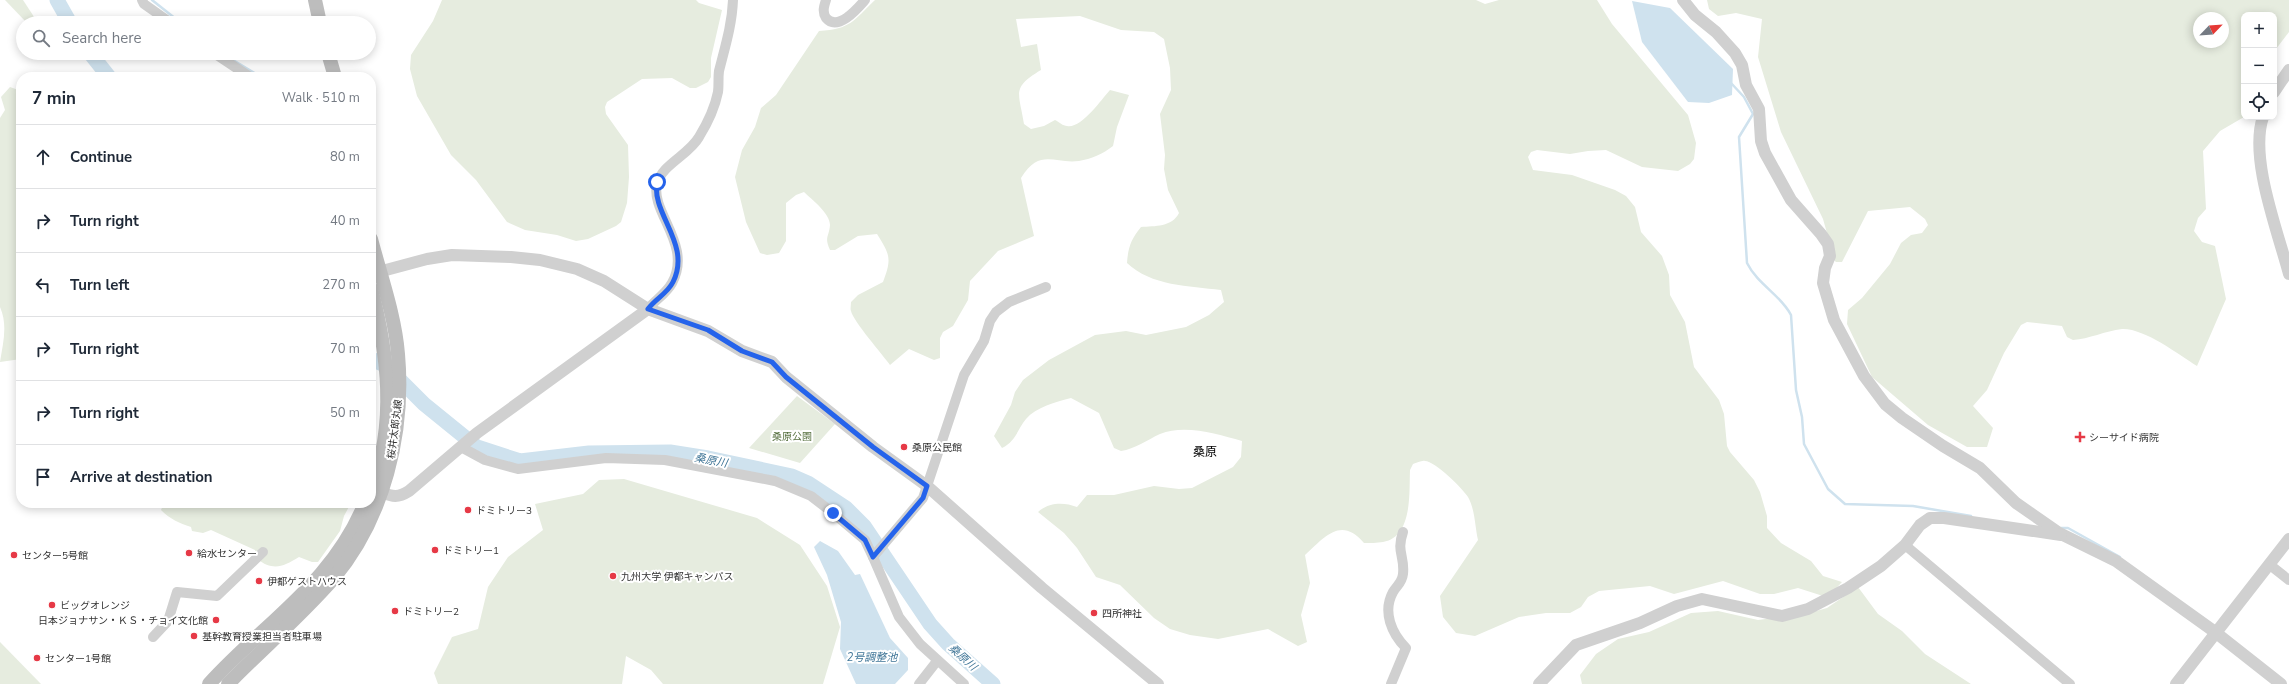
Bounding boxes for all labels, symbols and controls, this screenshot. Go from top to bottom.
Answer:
north arrow [2193,12,2229,48]
map controls [2241,12,2277,120]
button: + [2241,12,2277,48]
search box [16,16,376,60]
icon: search [30,27,52,49]
text: Search here [62,28,142,48]
button: − [2241,48,2277,84]
button: locate [2241,84,2277,120]
text: 7 min [32,87,76,110]
text: Walk · 510 m [282,89,360,107]
icon: ahead [32,146,54,168]
text: Continue [70,147,132,167]
text: 80 m [330,148,360,166]
route start [648,173,666,191]
icon: right [32,210,54,232]
text: Turn right [70,211,139,231]
text: 40 m [330,212,360,230]
icon: left [32,274,54,296]
text: Turn left [70,275,129,295]
text: 270 m [322,276,360,294]
icon: right [32,338,54,360]
text: Turn right [70,339,139,359]
text: 70 m [330,340,360,358]
street label: 桜井太郎丸線 [384,398,406,460]
icon: right [32,402,54,424]
text: Turn right [70,403,139,423]
text: 50 m [330,404,360,422]
park label: 桑原公園 [772,430,812,444]
marker: シーサイド病院 [2074,431,2086,443]
place label: シーサイド病院 [2089,431,2159,445]
place label: 桑原公民館 [912,441,962,455]
marker: 桑原公民館 [899,442,909,452]
district label: 桑原 [1193,444,1217,460]
water label: 桑原川 [693,450,730,471]
icon: arrive [32,466,54,488]
text: Arrive at destination [70,467,213,487]
place label: ドミトリー3 [476,504,532,518]
route end [824,504,842,522]
marker: ドミトリー3 [463,505,473,515]
place label: ドミトリー1 [443,544,499,558]
marker: ドミトリー1 [430,545,440,555]
place label: 給水センター [197,547,257,561]
marker: 給水センター [184,548,194,558]
place label: センター5号館 [22,549,88,563]
marker: センター5号館 [9,550,19,560]
place label: 九州大学 伊都キャンパス [621,570,734,584]
marker: 九州大学 伊都キャンパス [608,571,618,581]
place label: 伊都ゲストハウス [267,575,347,589]
marker: 伊都ゲストハウス [254,576,264,586]
place label: ビッグオレンジ [60,599,130,613]
marker: ビッグオレンジ [47,600,57,610]
place label: ドミトリー2 [403,605,459,619]
marker: ドミトリー2 [390,606,400,616]
place label: 四所神社 [1102,607,1142,621]
marker: 四所神社 [1089,608,1099,618]
place label: 日本ジョナサン・ＫＳ・チョイ文化館 [38,614,208,628]
marker: 日本ジョナサン・ＫＳ・チョイ文化館 [211,615,221,625]
place label: 基幹教育授業担当者駐車場 [202,630,322,644]
marker: 基幹教育授業担当者駐車場 [189,631,199,641]
water label: 桑原川 [945,641,981,675]
water label: 2号調整池 [847,650,898,665]
place label: センター1号館 [45,652,111,666]
marker: センター1号館 [32,653,42,663]

